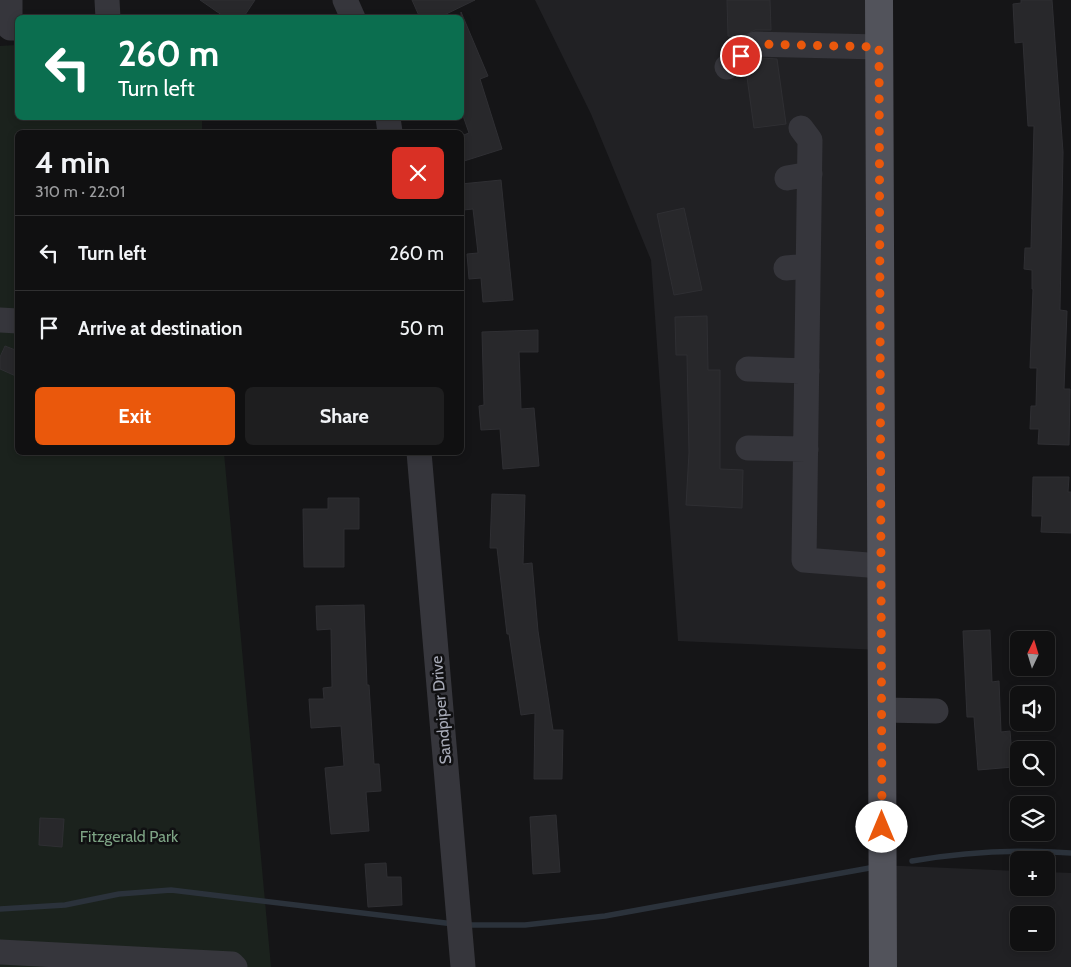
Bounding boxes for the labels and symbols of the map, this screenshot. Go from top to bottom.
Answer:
pin [720,35,762,77]
north arrow [1010,631,1055,676]
street label: Sandpiper Drive [427,655,455,765]
position arrow [855,800,907,852]
park label: Fitzgerald Park [80,827,179,846]

